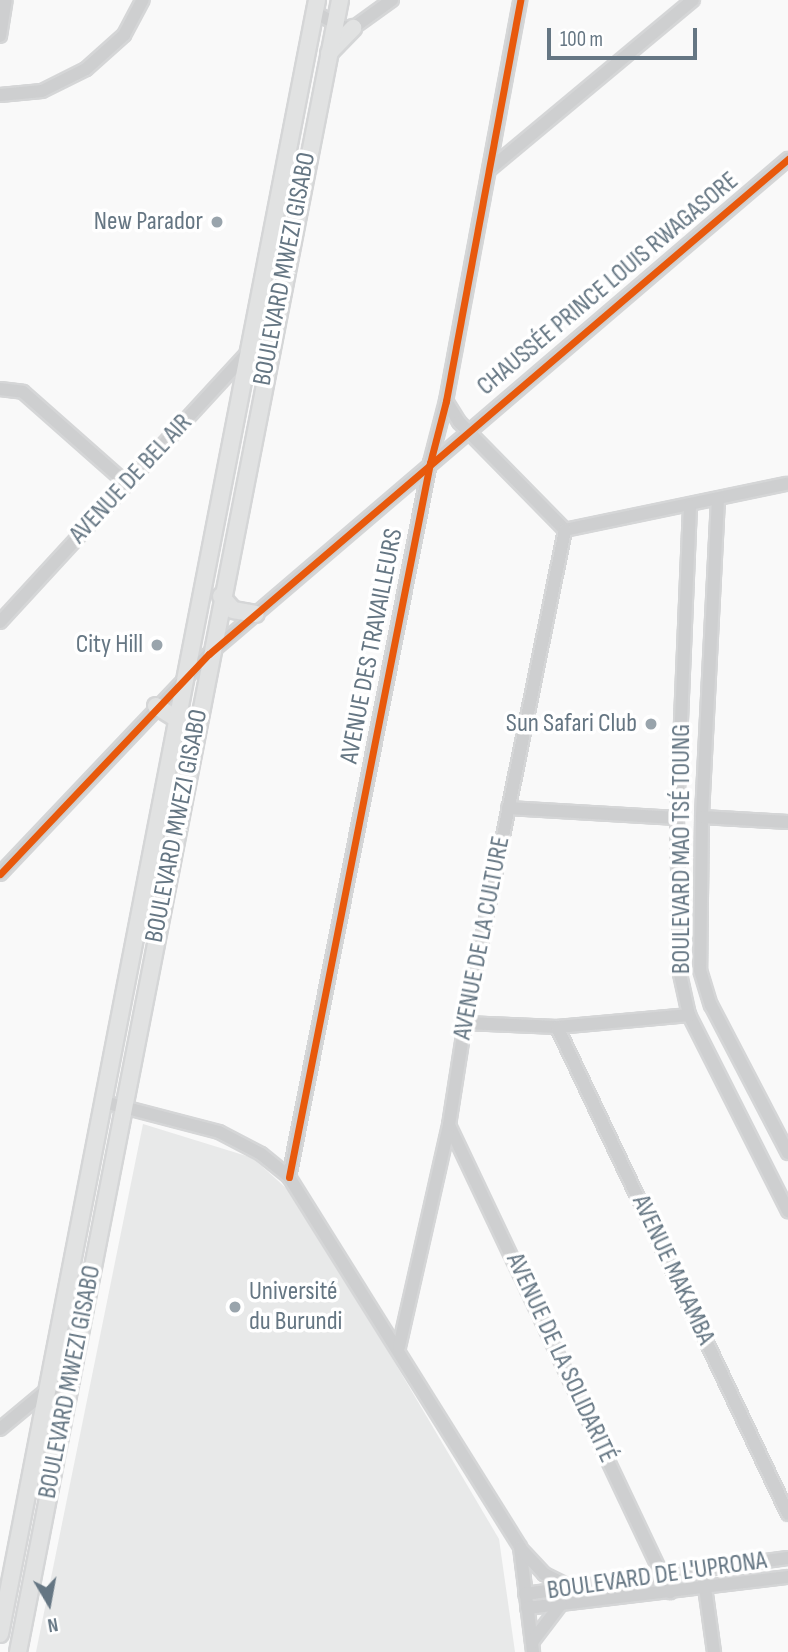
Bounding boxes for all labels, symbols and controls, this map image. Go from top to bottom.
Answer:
scale bar [550,14,700,58]
text: 100 m [560,27,603,52]
street label: BOULEVARD MWEZI GISABO [247,150,323,388]
street label: CHAUSSÉE PRINCE LOUIS RWAGASORE [471,166,745,402]
place label: New Parador [94,206,203,238]
marker: New Parador [209,214,225,230]
street label: AVENUE DE BEL AIR [63,408,199,550]
street label: AVENUE DES TRAVAILLEURS [334,526,410,766]
place label: City Hill [76,629,143,661]
marker: City Hill [149,637,165,653]
street label: BOULEVARD MWEZI GISABO [139,707,215,945]
place label: Sun Safari Club [506,708,637,740]
marker: Sun Safari Club [643,716,659,732]
street label: BOULEVARD MAO TSÉ TOUNG [666,724,698,974]
street label: AVENUE DE LA CULTURE [447,834,517,1042]
street label: AVENUE MAKAMBA [625,1190,721,1350]
street label: AVENUE DE LA SOLIDARITÉ [499,1248,623,1468]
street label: BOULEVARD MWEZI GISABO [32,1263,108,1501]
place label: Université du Burundi [249,1276,342,1338]
marker: Université du Burundi [227,1299,243,1315]
street label: BOULEVARD DE L'UPRONA [545,1545,769,1607]
north arrow [14,1568,84,1638]
text: N [46,1612,60,1636]

